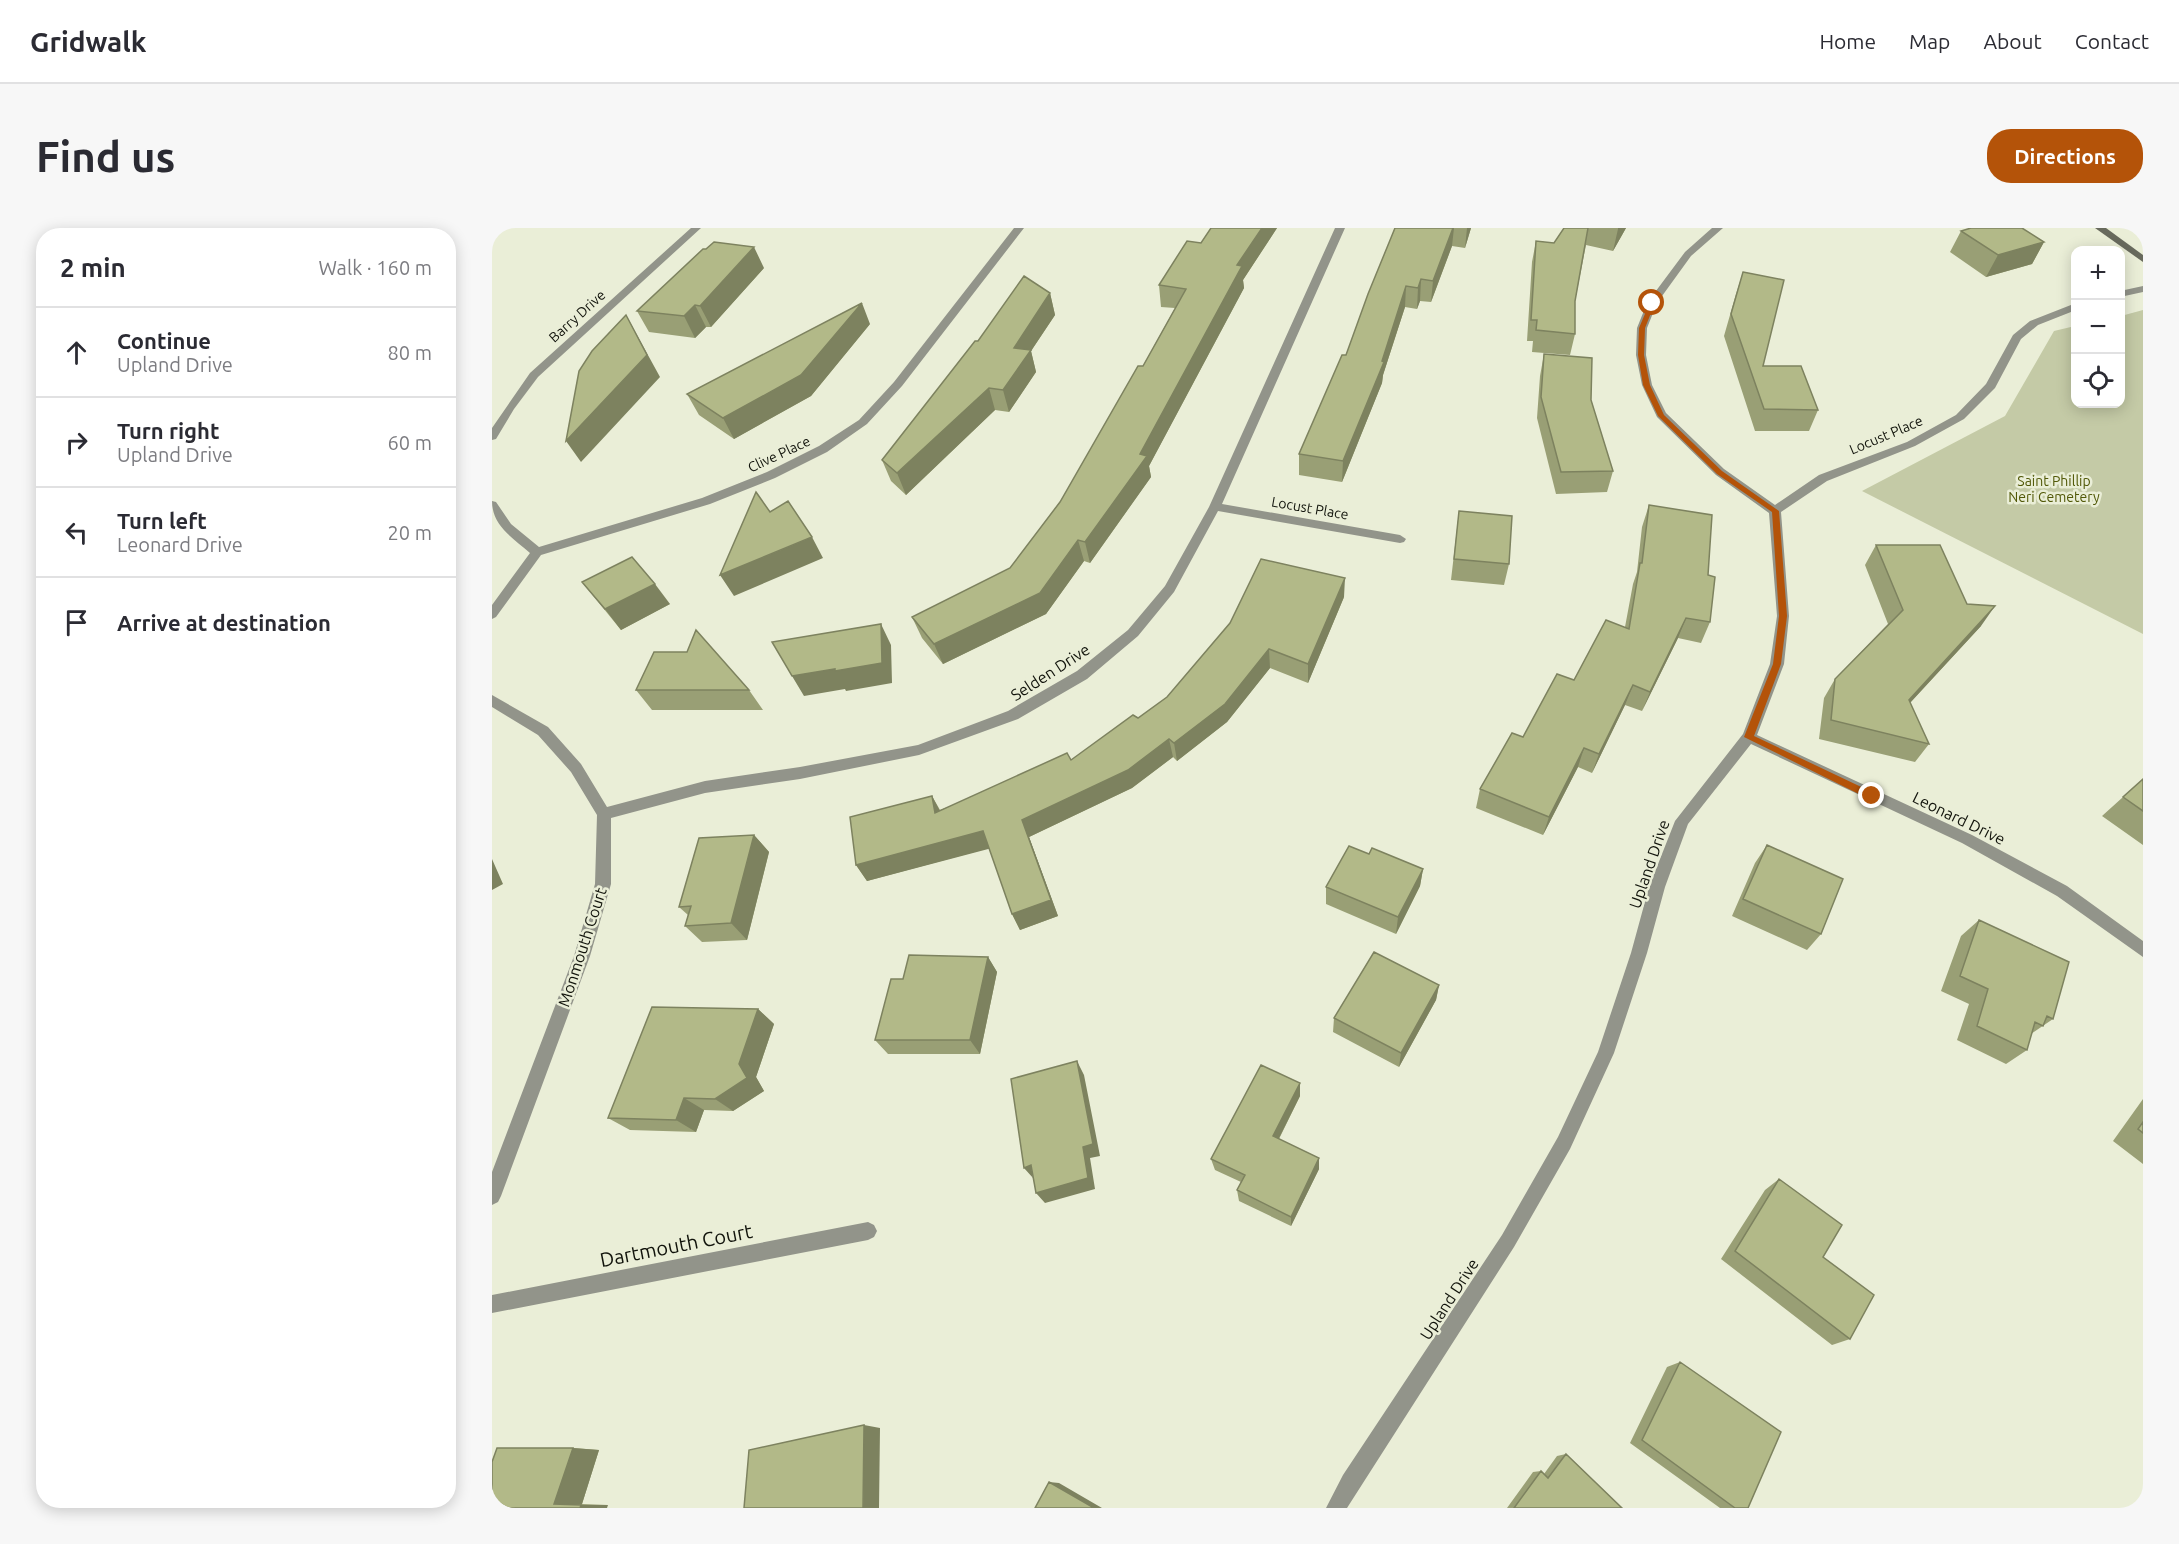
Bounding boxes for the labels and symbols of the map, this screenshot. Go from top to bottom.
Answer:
street label: Barry Drive [546,287,608,345]
route start [1638,289,1664,315]
street label: Locust Place [1847,412,1925,458]
street label: Clive Place [745,433,813,475]
park label: Saint Phillip Neri Cemetery [2008,473,2100,505]
street label: Locust Place [1270,493,1350,523]
street label: Selden Drive [1007,640,1093,704]
route end [1858,782,1884,808]
street label: Leonard Drive [1910,788,2008,848]
street label: Upland Drive [1625,817,1673,911]
street label: Monmouth Court [554,884,610,1009]
street label: Dartmouth Court [598,1219,754,1271]
street label: Upland Drive [1416,1255,1482,1343]

